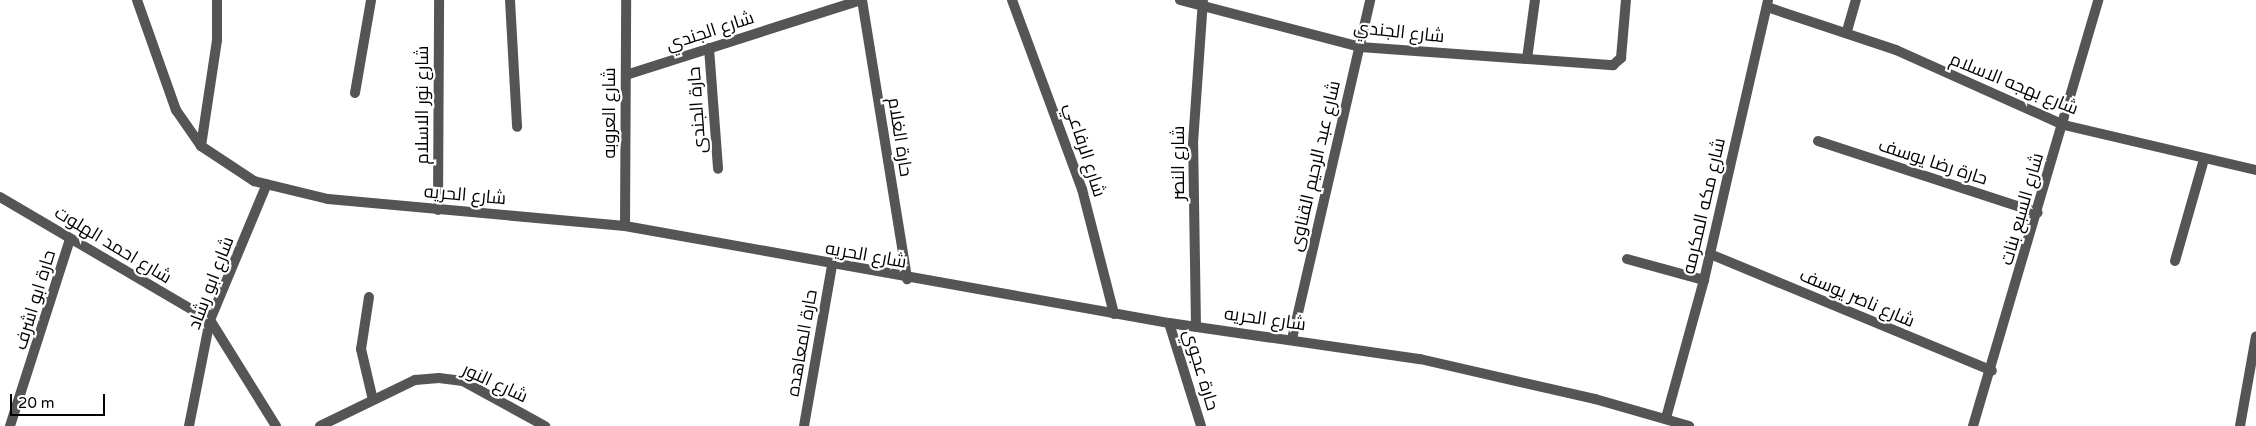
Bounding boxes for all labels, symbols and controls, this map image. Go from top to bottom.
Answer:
street label: شارع الجندي [663,7,757,55]
street label: شارع الجندي [1353,16,1445,48]
street label: شارع نور الاسلام [411,46,433,164]
street label: شارع بهجه الاسلام [1947,48,2081,120]
street label: حارة الجندى [683,66,711,154]
street label: شارع العروبه [598,67,620,159]
street label: شارع عبد الرحيم القناوى [1285,78,1345,254]
street label: حارة الغلام [883,96,917,178]
street label: شارع الرفاعي [1060,100,1110,200]
street label: شارع النصر [1167,126,1189,200]
street label: حارة رضا يوسف [1876,134,1990,190]
street label: شارع مكه المكرمه [1678,136,1730,276]
street label: شارع السبع بنات [1996,150,2048,268]
street label: شارع الحريه [423,181,507,209]
street label: شارع احمد الهلوت [51,202,175,288]
street label: شارع ابو رشاد [183,233,239,333]
street label: شارع الحريه [824,237,908,273]
street label: حارة ابو اشرف [10,247,60,353]
street label: شارع ناصر يوسف [1796,264,1918,332]
street label: حارة المعاهده [782,288,822,398]
street label: شارع الحريه [1223,303,1307,335]
street label: حارة عجوي [1178,327,1224,413]
street label: شارع النور [459,358,531,408]
scale bar [12,384,108,416]
text: 20 m [18,394,55,412]

